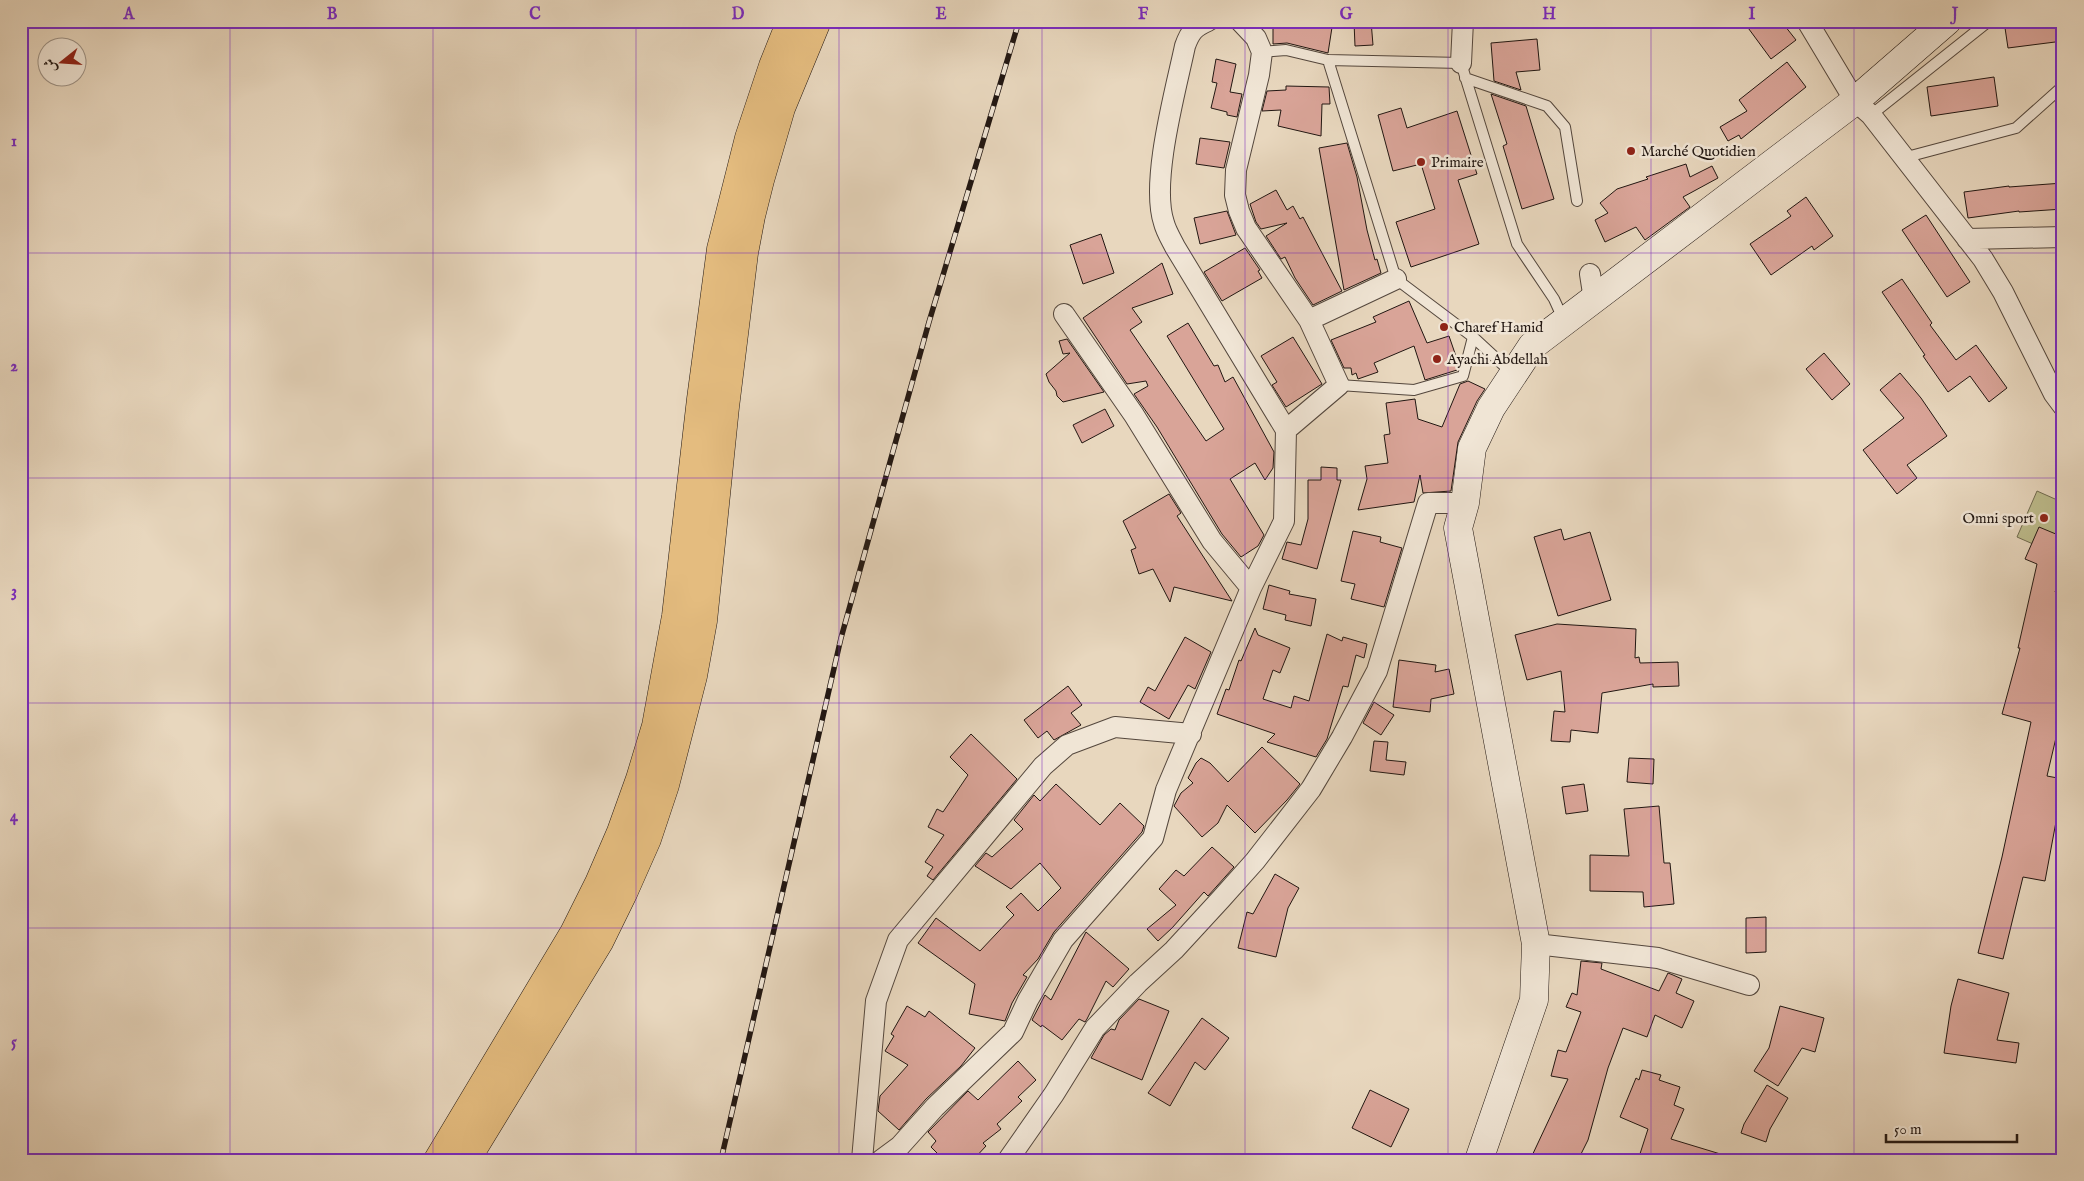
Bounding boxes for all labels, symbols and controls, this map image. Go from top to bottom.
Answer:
text: A [123,5,136,25]
text: B [327,5,338,25]
text: C [529,5,541,25]
text: D [732,5,745,25]
text: E [935,5,947,25]
text: F [1138,5,1149,25]
text: G [1340,5,1353,25]
text: H [1542,5,1556,25]
text: I [1749,5,1756,25]
text: J [1950,5,1959,25]
north arrow [38,38,88,88]
text: ش [40,56,61,75]
text: 1 [11,132,17,152]
place label: Marché Quotidien [1641,142,1756,161]
marker: Marché Quotidien [1625,145,1637,157]
place label: Primaire [1431,153,1484,172]
marker: Primaire [1415,156,1427,168]
place label: Charef Hamid [1454,318,1544,337]
marker: Charef Hamid [1438,321,1450,333]
place label: Ayachi Abdellah [1446,350,1548,369]
marker: Ayachi Abdellah [1431,353,1443,365]
text: 2 [10,357,18,377]
place label: Omni sport [1963,509,2034,528]
marker: Omni sport [2038,512,2050,524]
text: 3 [11,582,17,602]
text: 4 [10,807,19,827]
text: 5 [11,1033,17,1053]
scale bar [1886,1111,2018,1143]
text: 50 m [1894,1120,1922,1139]

